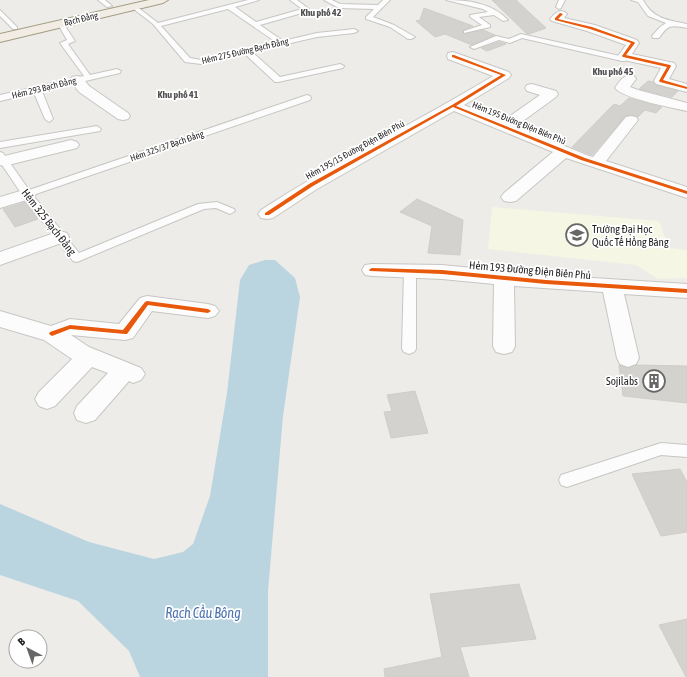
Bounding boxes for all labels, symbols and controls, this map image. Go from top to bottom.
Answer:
district label: Khu phố 42 [300,7,342,18]
street label: Bạch Đằng [63,10,99,28]
street label: Hẻm 275 Đường Bạch Đằng [201,36,290,66]
district label: Khu phố 45 [592,66,634,77]
street label: Hẻm 293 Bạch Đằng [11,75,77,101]
district label: Khu phố 41 [157,89,199,100]
street label: Hẻm 195 Đường Điện Biên Phủ [471,100,567,146]
street label: Hẻm 195/15 Đường Điện Biên Phủ [304,119,406,181]
street label: Hẻm 325/37 Bạch Đằng [129,129,205,163]
street label: Hẻm 325 Bạch Đằng [19,187,79,258]
school or university icon: Trường Đại Học Quốc Tế Hồng Bàng [564,222,590,248]
place label: Trường Đại Học Quốc Tế Hồng Bàng [592,223,669,248]
street label: Hẻm 193 Đường Điện Biên Phủ [469,259,591,282]
building icon: Sojilabs [641,368,667,394]
place label: Sojilabs [606,375,638,387]
water label: Rạch Cầu Bông [165,604,241,621]
north arrow [8,629,48,669]
text: B [16,635,28,648]

